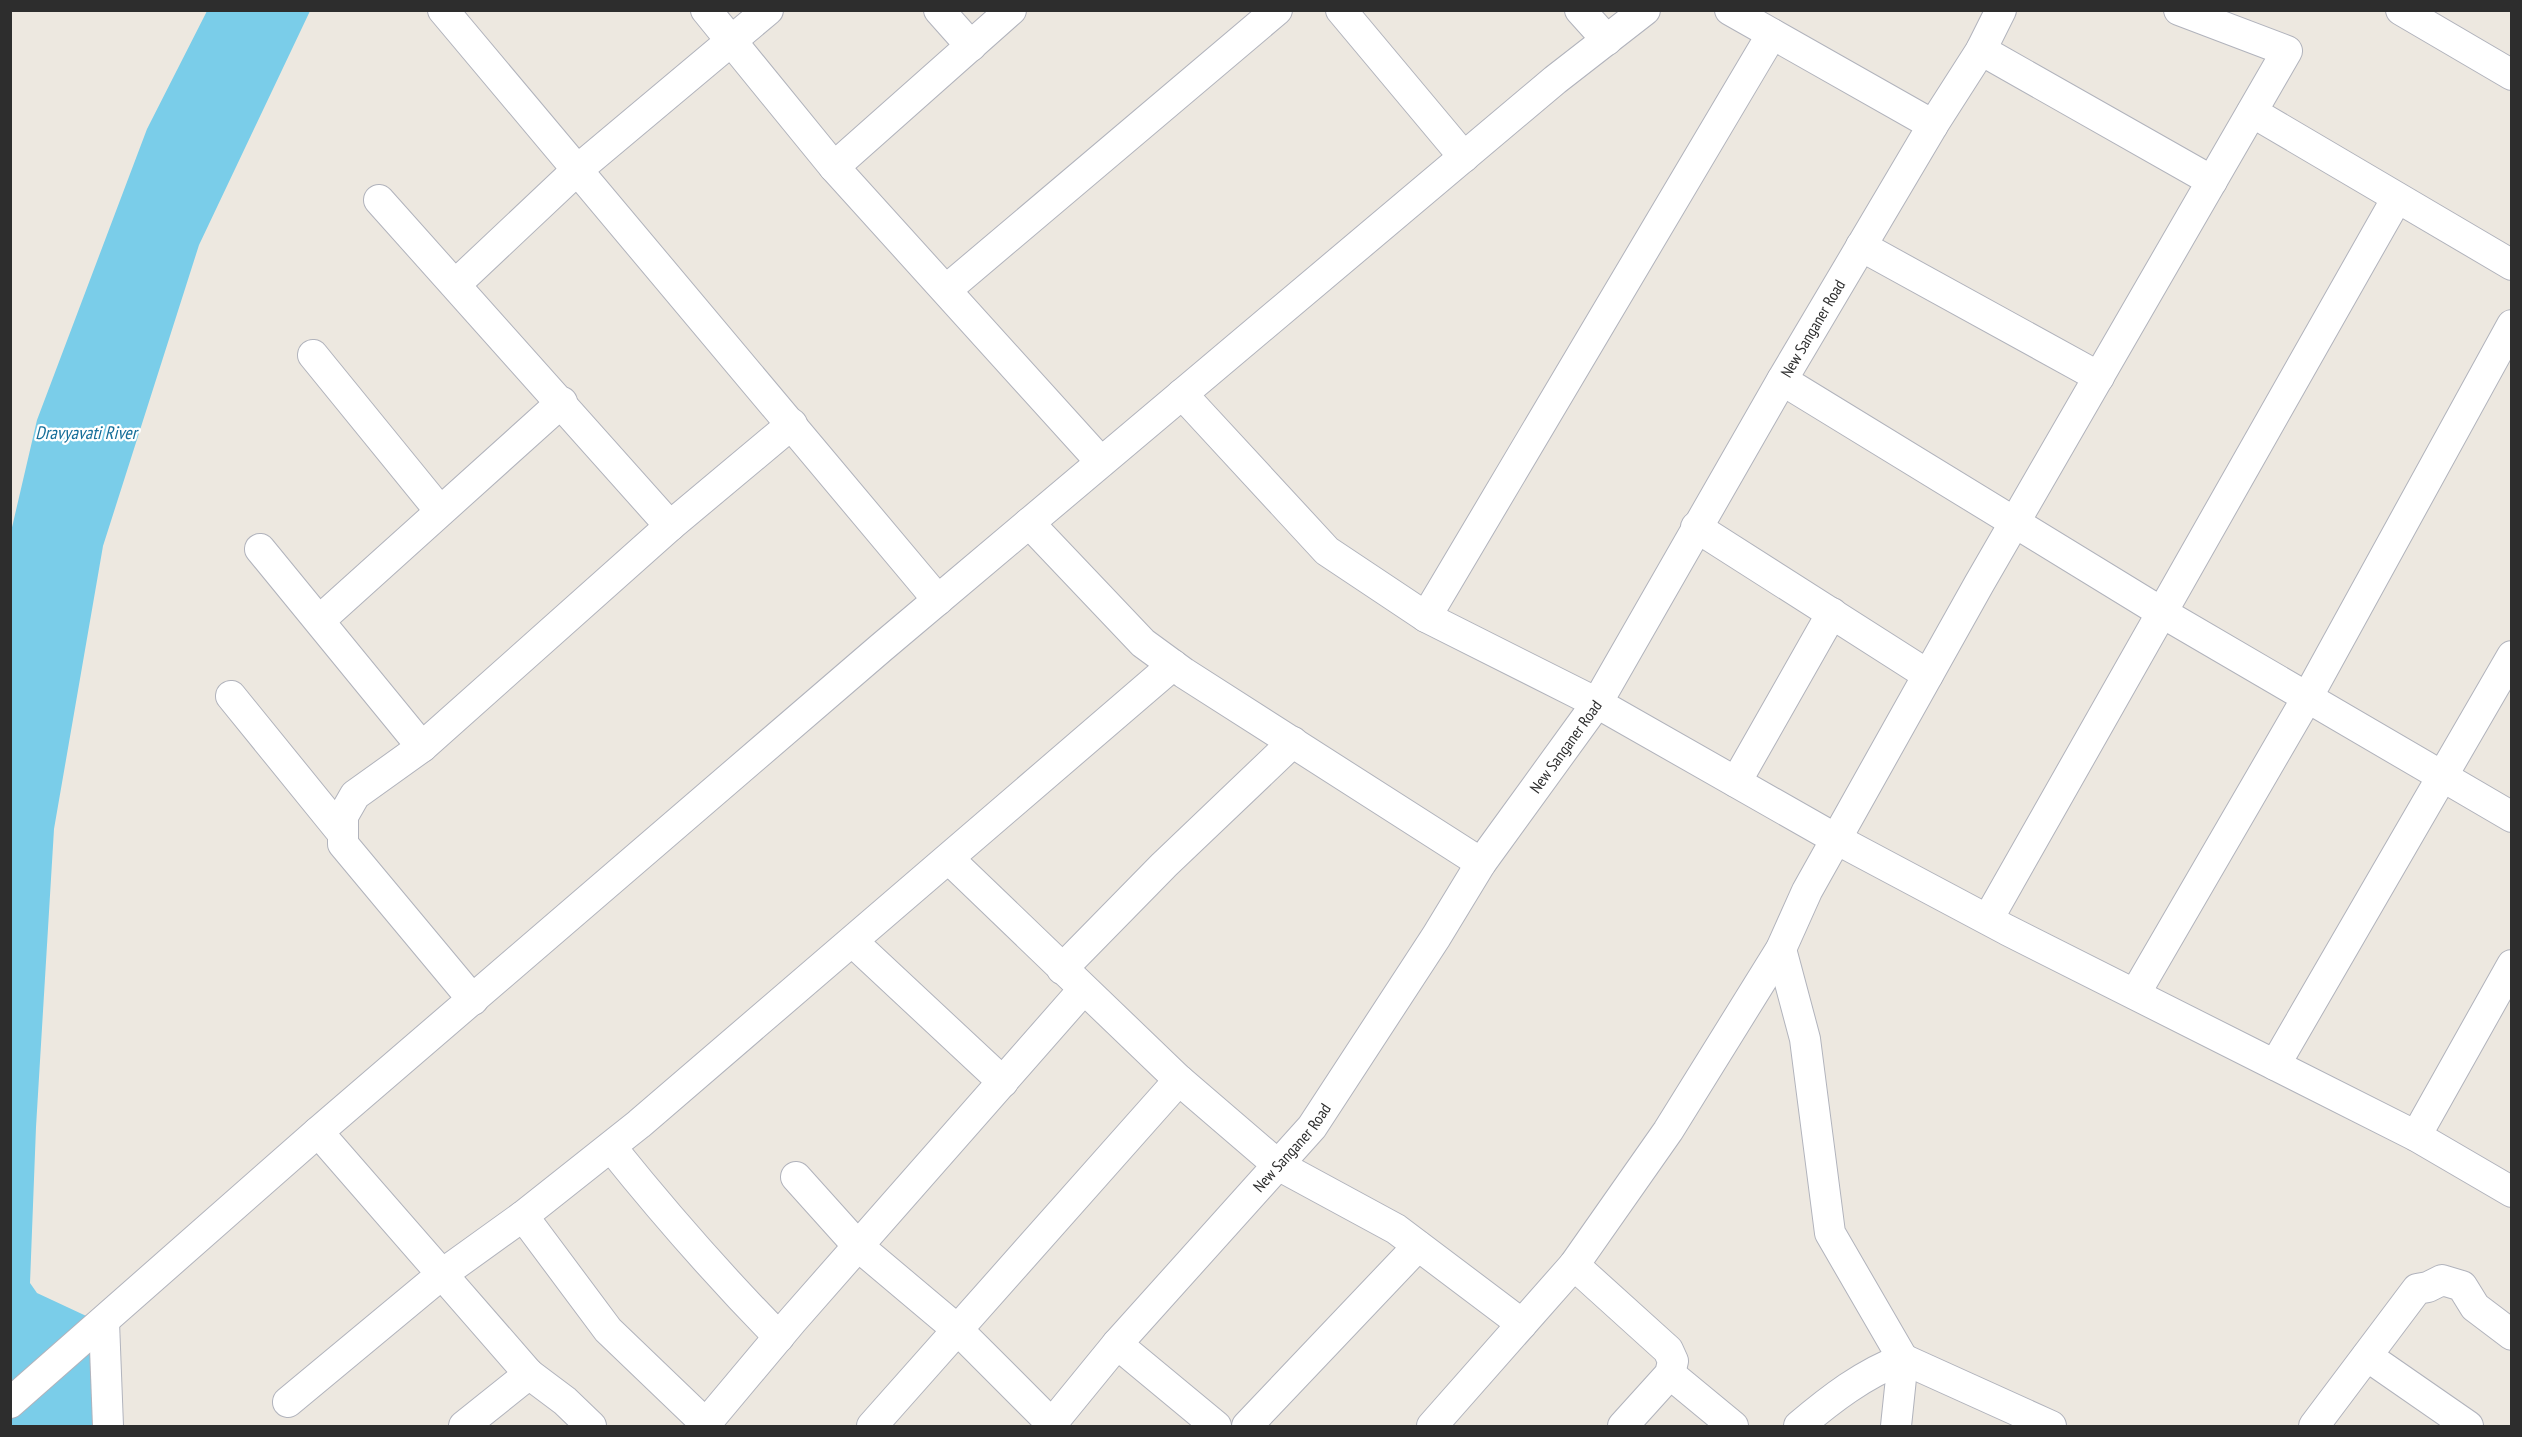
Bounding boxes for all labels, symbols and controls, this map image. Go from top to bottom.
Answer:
street label: New Sanganer Road [1776,276,1849,381]
water label: Dravyavati River [35,421,140,444]
street label: New Sanganer Road [1525,696,1606,797]
street label: New Sanganer Road [1249,1099,1335,1196]

